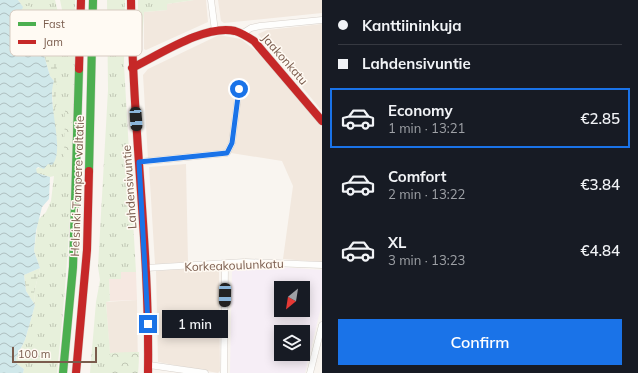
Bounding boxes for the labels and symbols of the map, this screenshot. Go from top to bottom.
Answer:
legend [10,10,142,56]
text: Fast [43,17,65,31]
street label: Jaakonkatu [259,30,311,88]
text: Jam [43,35,63,49]
route start [230,80,248,98]
car [129,107,143,131]
street label: Helsinki-Tampere valtatie [67,115,87,257]
street label: Lahdensivuntie [119,144,139,230]
street label: Korkeakoulunkatu [184,256,284,274]
north arrow [274,281,310,317]
car [219,283,231,307]
callout: 1 min [162,310,228,338]
route end [139,315,157,333]
scale bar [12,345,97,364]

